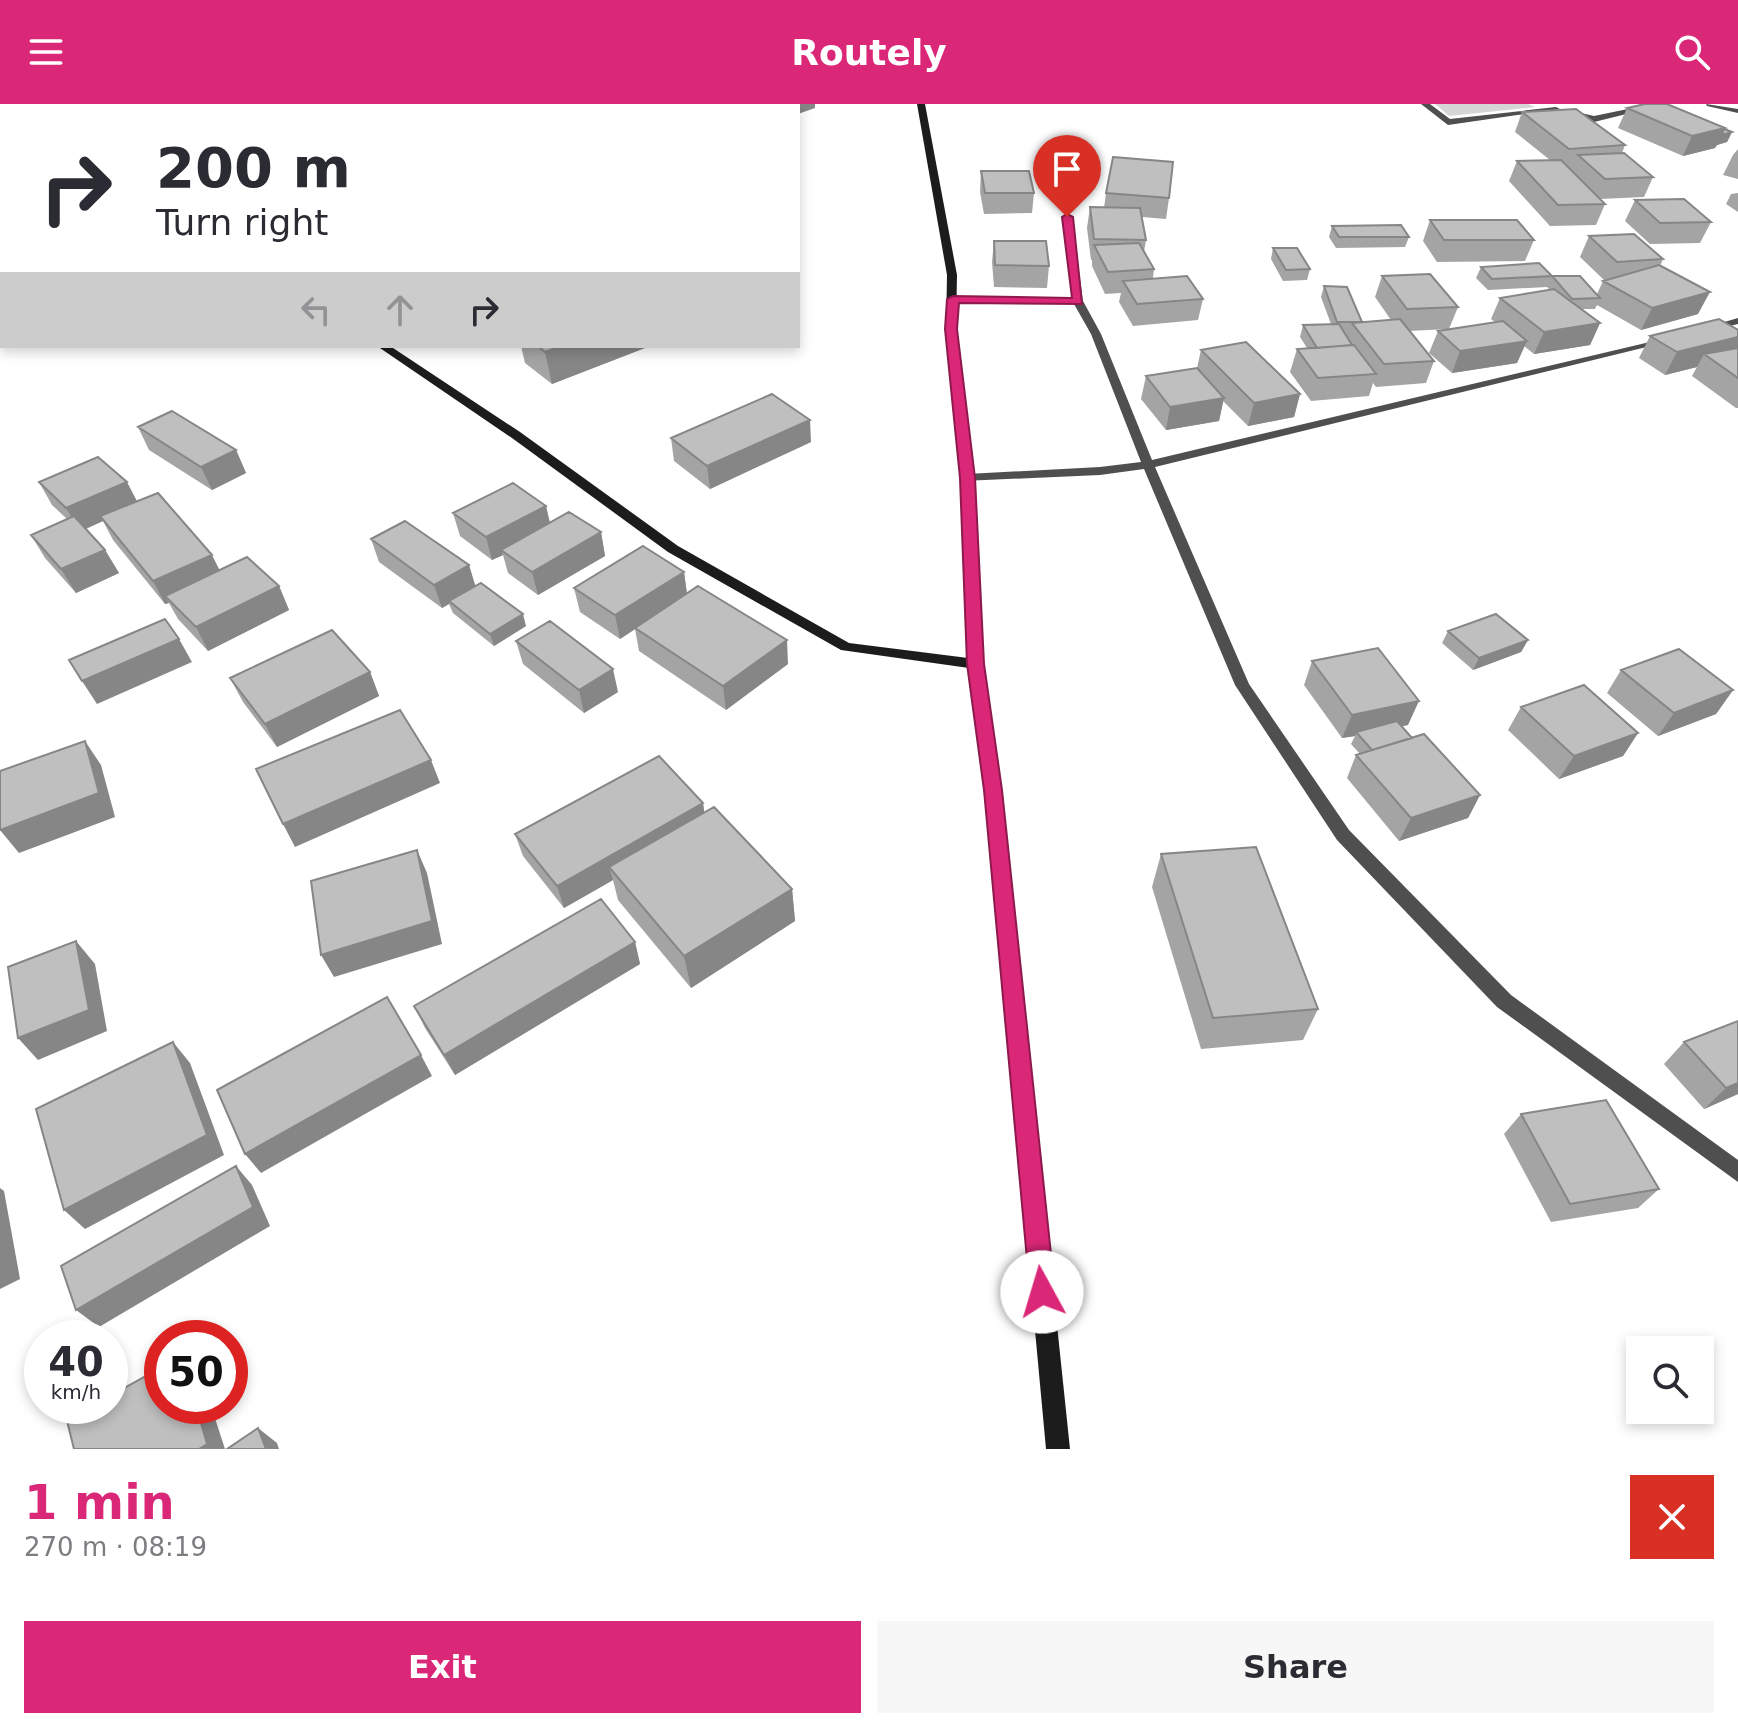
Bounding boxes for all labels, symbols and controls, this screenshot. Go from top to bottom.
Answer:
icon: menu [24,30,68,74]
icon: search [1670,30,1714,74]
text: Routely [791,32,947,73]
text: 200 m [156,135,351,200]
pin [1033,135,1101,217]
icon: right [24,136,128,240]
icon: arrive [1045,147,1089,191]
text: Turn right [156,202,328,243]
icon: left [294,288,338,332]
icon: ahead [378,288,422,332]
icon: right [462,288,506,332]
position arrow [1000,1250,1084,1334]
speed limit sign: 50 [144,1320,248,1424]
map controls [1626,1336,1714,1424]
button: search [1626,1336,1714,1424]
text: 40 [48,1339,104,1385]
text: km/h [51,1380,101,1404]
text: 1 min [24,1474,175,1530]
button: close [1630,1475,1714,1559]
text: 270 m · 08:19 [24,1532,207,1562]
button: Exit [24,1621,861,1713]
button: Share [877,1621,1714,1713]

